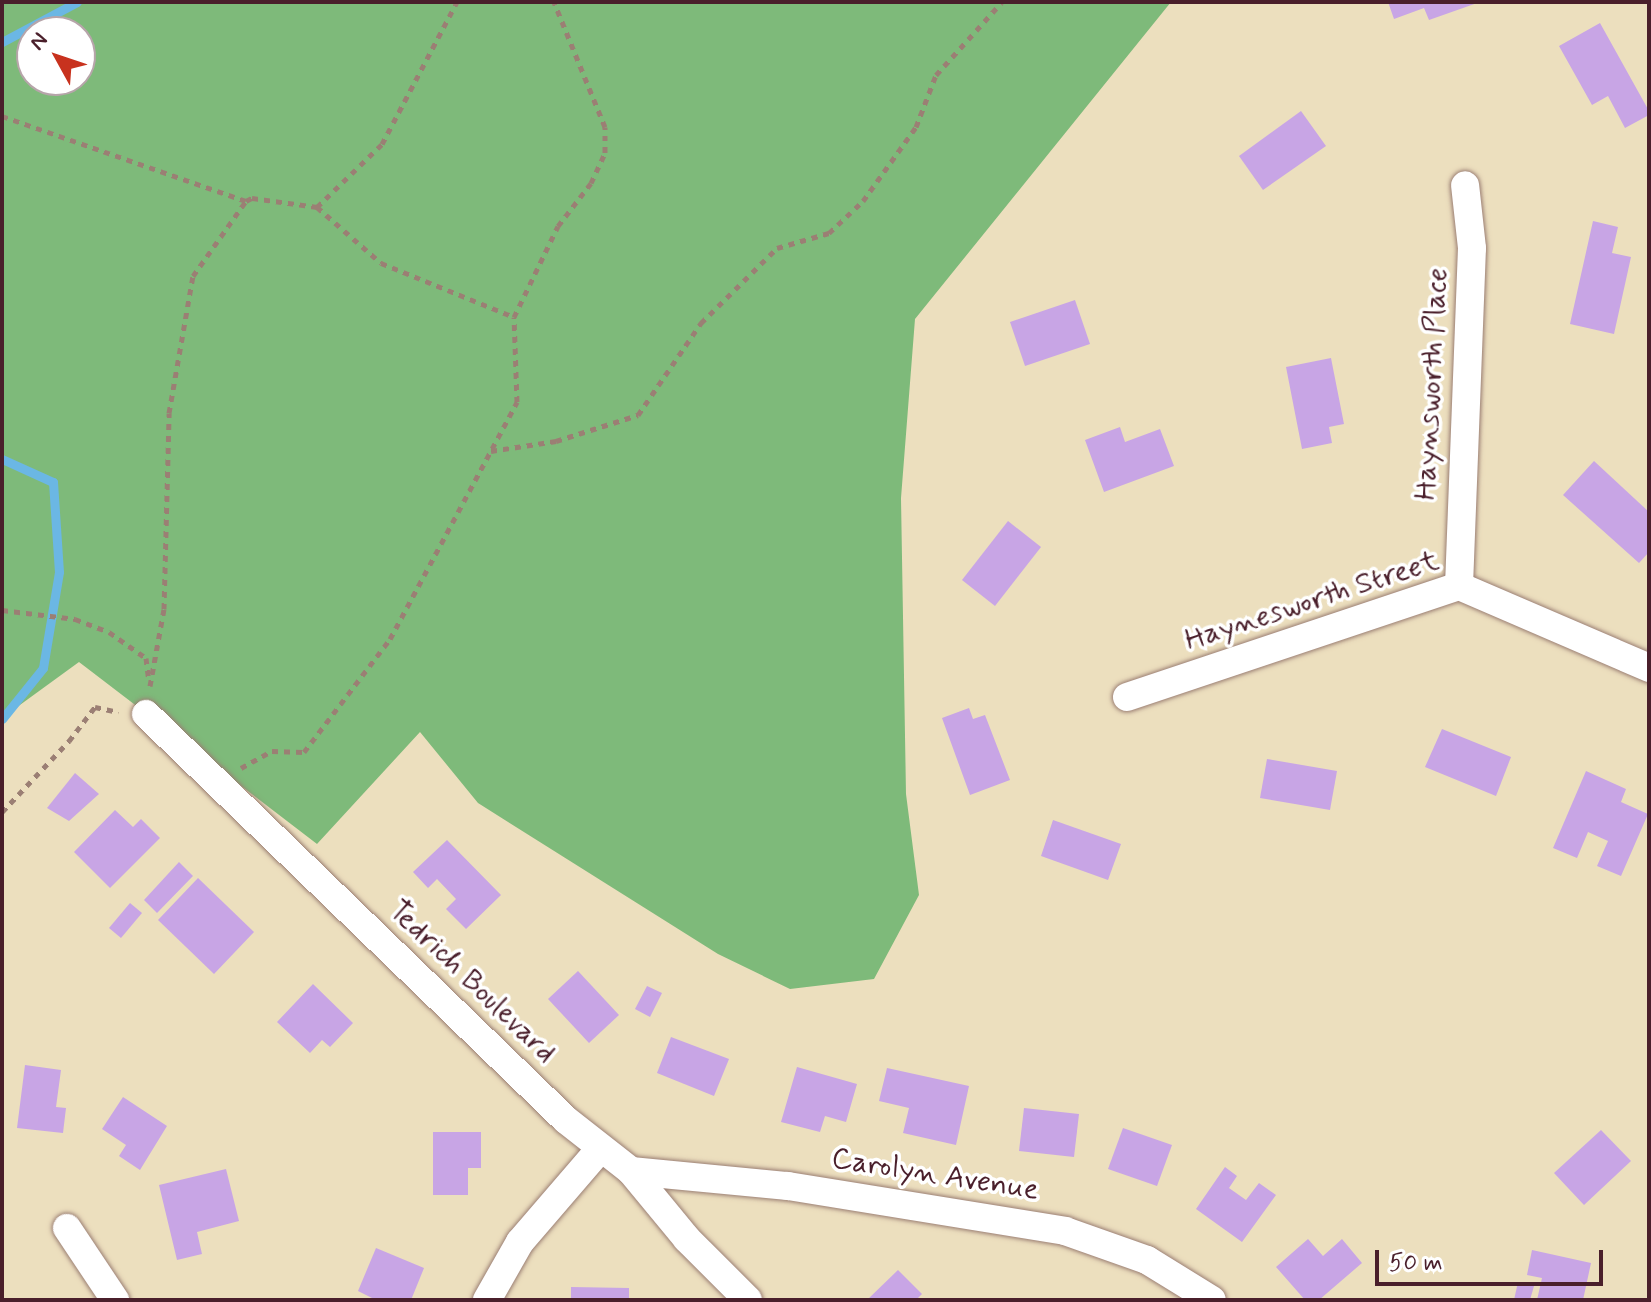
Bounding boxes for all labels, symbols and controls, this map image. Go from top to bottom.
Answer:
north arrow [16,16,96,96]
text: N [24,27,55,56]
street label: Haynsworth Place [1408,267,1456,501]
street label: Haynesworth Street [1180,543,1444,659]
street label: Tedrich Boulevard [381,893,563,1071]
street label: Carolyn Avenue [829,1141,1041,1209]
scale bar [1379,1234,1607,1284]
text: 50 m [1389,1248,1443,1279]

